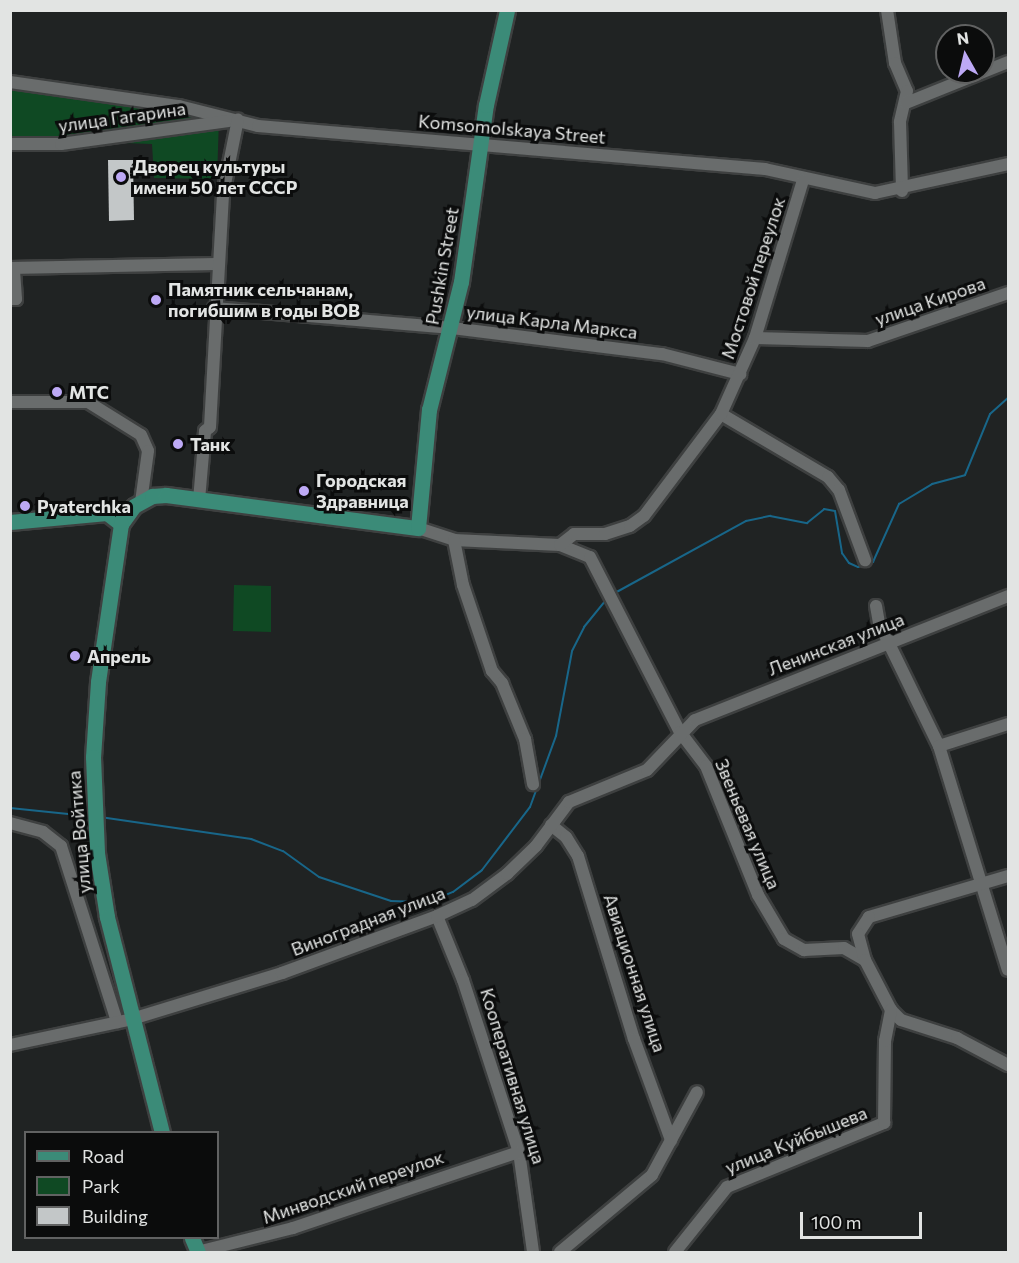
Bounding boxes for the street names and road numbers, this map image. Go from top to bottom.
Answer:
street label: улица Гагарина [57,97,187,137]
street label: Komsomolskaya Street [417,110,607,148]
street label: Мостовой переулок [717,194,789,362]
street label: Pushkin Street [421,206,463,326]
street label: улица Кирова [872,272,988,330]
street label: улица Карла Маркса [465,301,639,343]
street label: Ленинская улица [765,608,907,680]
street label: Звеньевая улица [711,756,785,892]
street label: улица Войтика [63,770,95,894]
street label: Виноградная улица [288,882,448,960]
street label: Авиационная улица [599,891,671,1055]
street label: Кооперативная улица [476,986,550,1166]
street label: улица Куйбышева [722,1102,870,1178]
street label: Минводский переулок [260,1146,446,1228]

